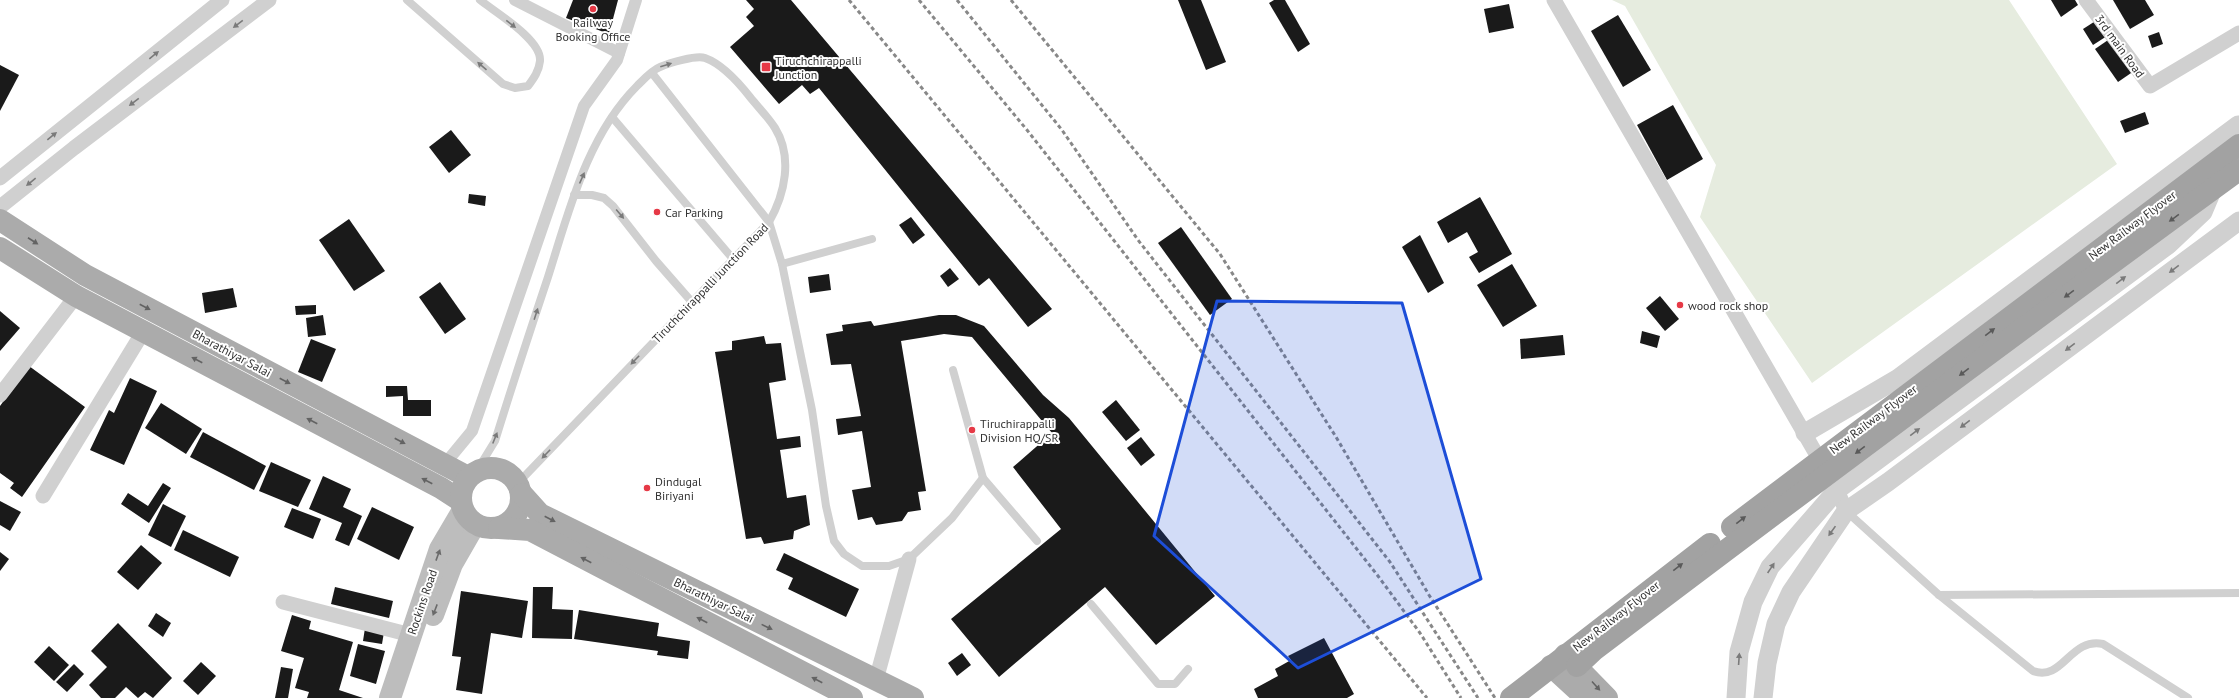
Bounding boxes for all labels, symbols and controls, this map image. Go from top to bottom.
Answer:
marker: Railway Booking Office [588,4,598,14]
street label: 3rd main Road [2092,12,2148,80]
place label: Railway Booking Office [556,15,630,44]
one-way arrow [232,19,243,28]
one-way arrow [505,20,516,28]
one-way arrow [148,50,159,59]
place label: Tiruchchirappalli Junction [774,53,862,82]
marker: Tiruchchirappalli Junction [760,61,772,73]
one-way arrow [477,62,487,71]
one-way arrow [660,62,672,68]
one-way arrow [129,98,139,106]
one-way arrow [47,132,58,140]
one-way arrow [579,172,585,184]
one-way arrow [26,177,37,186]
street label: New Railway Flyover [2085,187,2179,263]
place label: Car Parking [665,205,723,220]
marker: Car Parking [652,207,662,217]
one-way arrow [616,209,625,220]
one-way arrow [2168,213,2179,222]
street label: Tiruchchirappalli Junction Road [649,220,771,346]
one-way arrow [27,238,39,245]
one-way arrow [2169,265,2179,273]
one-way arrow [2115,276,2126,284]
one-way arrow [2063,290,2074,298]
place label: wood rock shop [1688,298,1768,313]
marker: wood rock shop [1675,300,1685,310]
one-way arrow [139,304,151,310]
one-way arrow [533,308,539,320]
street label: Bharathiyar Salai [190,326,274,380]
one-way arrow [1984,328,1995,336]
one-way arrow [2064,342,2075,351]
one-way arrow [631,355,640,365]
one-way arrow [191,357,203,364]
one-way arrow [1959,368,1970,376]
one-way arrow [279,377,290,384]
street label: New Railway Flyover [1826,381,1920,457]
place label: Tiruchirappalli Division HQ/SR [980,416,1059,445]
one-way arrow [306,418,318,424]
one-way arrow [1960,420,1971,428]
marker: Tiruchirappalli Division HQ/SR [967,425,977,435]
one-way arrow [1910,428,1921,437]
one-way arrow [493,431,499,443]
one-way arrow [394,438,405,444]
one-way arrow [1855,446,1866,454]
one-way arrow [541,449,551,459]
place label: Dindugal Biriyani [655,474,702,503]
one-way arrow [422,478,433,485]
marker: Dindugal Biriyani [642,483,652,493]
one-way arrow [545,516,556,522]
one-way arrow [1736,516,1746,524]
one-way arrow [1828,525,1836,536]
one-way arrow [436,549,442,561]
one-way arrow [581,556,592,563]
one-way arrow [1767,562,1774,574]
one-way arrow [1672,563,1683,571]
street label: Rockins Road [404,568,440,636]
street label: Bharathiyar Salai [672,574,756,626]
street label: New Railway Flyover [1570,577,1662,655]
one-way arrow [432,604,438,616]
one-way arrow [696,616,708,623]
one-way arrow [761,624,773,630]
one-way arrow [1735,653,1742,665]
one-way arrow [811,677,823,683]
one-way arrow [1592,681,1601,691]

